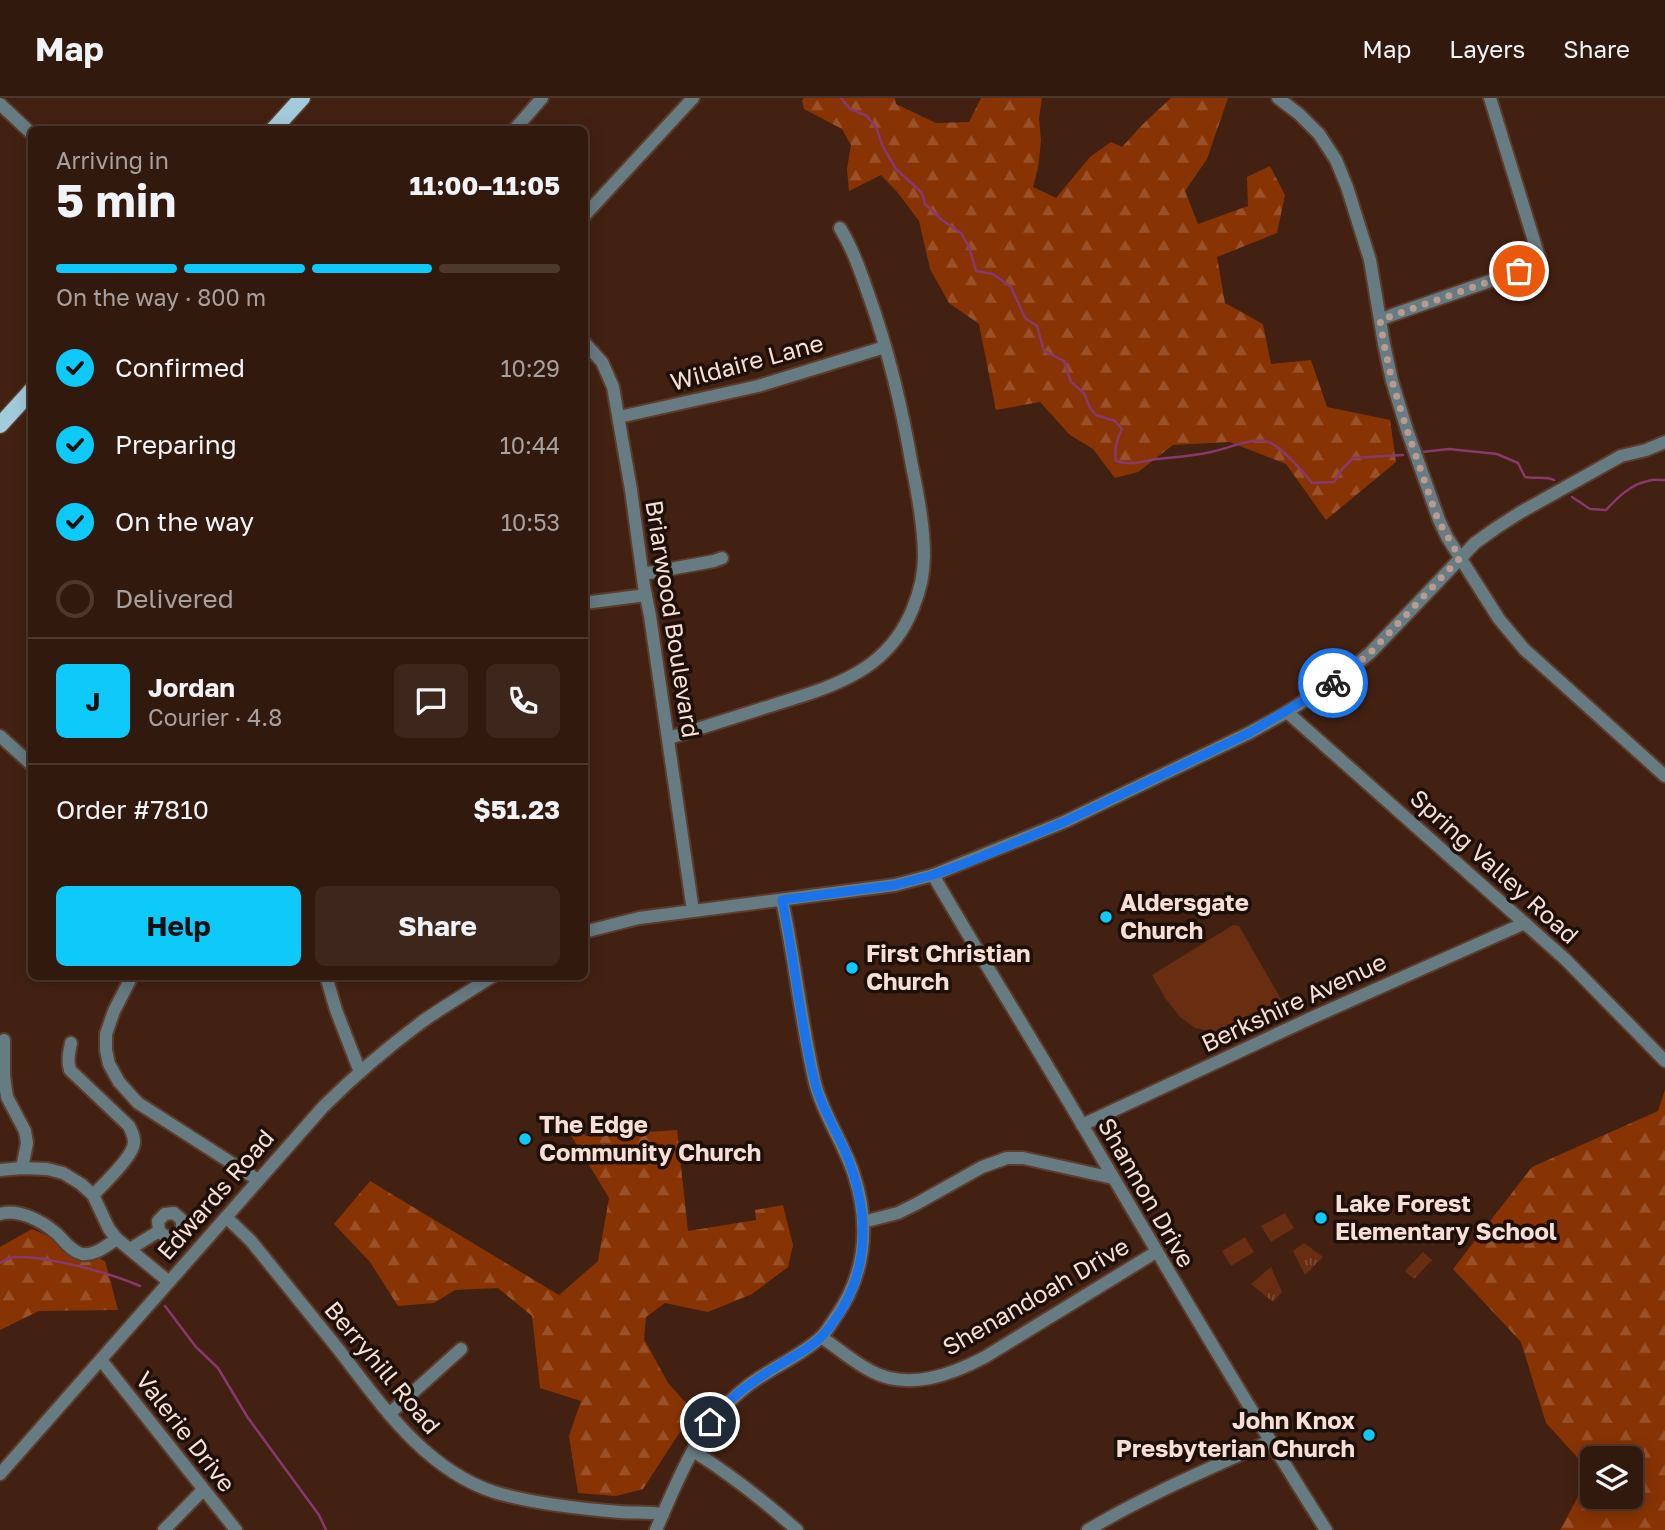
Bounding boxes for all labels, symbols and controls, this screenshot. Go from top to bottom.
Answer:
text: Map [35,29,104,68]
text: Map [1362,34,1411,63]
text: Layers [1449,34,1525,63]
text: Share [1563,34,1630,63]
text: Arriving in [56,146,169,174]
text: 11:00–11:05 [409,170,560,201]
text: 5 min [56,172,176,227]
pin [1489,241,1549,301]
icon: bag [1500,252,1538,290]
text: On the way · 800 m [56,283,266,311]
street label: Wildaire Lane [667,327,826,396]
icon: check [56,349,94,387]
text: Confirmed [115,352,245,383]
text: 10:29 [500,354,560,382]
icon: check [56,426,94,464]
text: Preparing [115,429,237,460]
text: 10:44 [500,431,560,459]
street label: Briarwood Boulevard [640,498,707,740]
icon: check [56,503,94,541]
text: On the way [115,506,254,537]
text: 10:53 [501,508,560,536]
text: Delivered [115,583,234,614]
courier [1298,648,1368,718]
button: chat [394,664,468,738]
button: phone [486,664,560,738]
icon: bike [1314,664,1352,702]
text: Jordan [148,672,235,703]
text: J [86,686,100,717]
text: Courier · 4.8 [148,703,282,731]
street label: Spring Valley Road [1405,783,1585,949]
text: Order #7810 [56,794,209,825]
text: $51.23 [473,794,560,825]
button: Help [56,886,301,966]
button: Share [315,886,560,966]
place label: Aldersgate Church [1120,887,1249,944]
marker: Aldersgate Church [1098,909,1114,925]
place label: First Christian Church [866,938,1031,995]
street label: Berkshire Avenue [1196,946,1390,1057]
marker: First Christian Church [844,960,860,976]
place label: The Edge Community Church [539,1109,761,1166]
street label: Shannon Drive [1093,1112,1202,1272]
street label: Edwards Road [150,1123,279,1265]
marker: The Edge Community Church [517,1131,533,1147]
place label: Lake Forest Elementary School [1335,1188,1557,1245]
marker: Lake Forest Elementary School [1313,1210,1329,1226]
street label: Shenandoah Drive [937,1231,1133,1361]
street label: Berryhill Road [319,1295,447,1439]
street label: Valerie Drive [130,1365,242,1497]
pin [680,1392,740,1452]
icon: home [691,1403,729,1441]
place label: John Knox Presbyterian Church [1116,1405,1355,1462]
marker: John Knox Presbyterian Church [1361,1427,1377,1443]
map controls [1580,1446,1643,1509]
button: layers [1580,1446,1643,1509]

